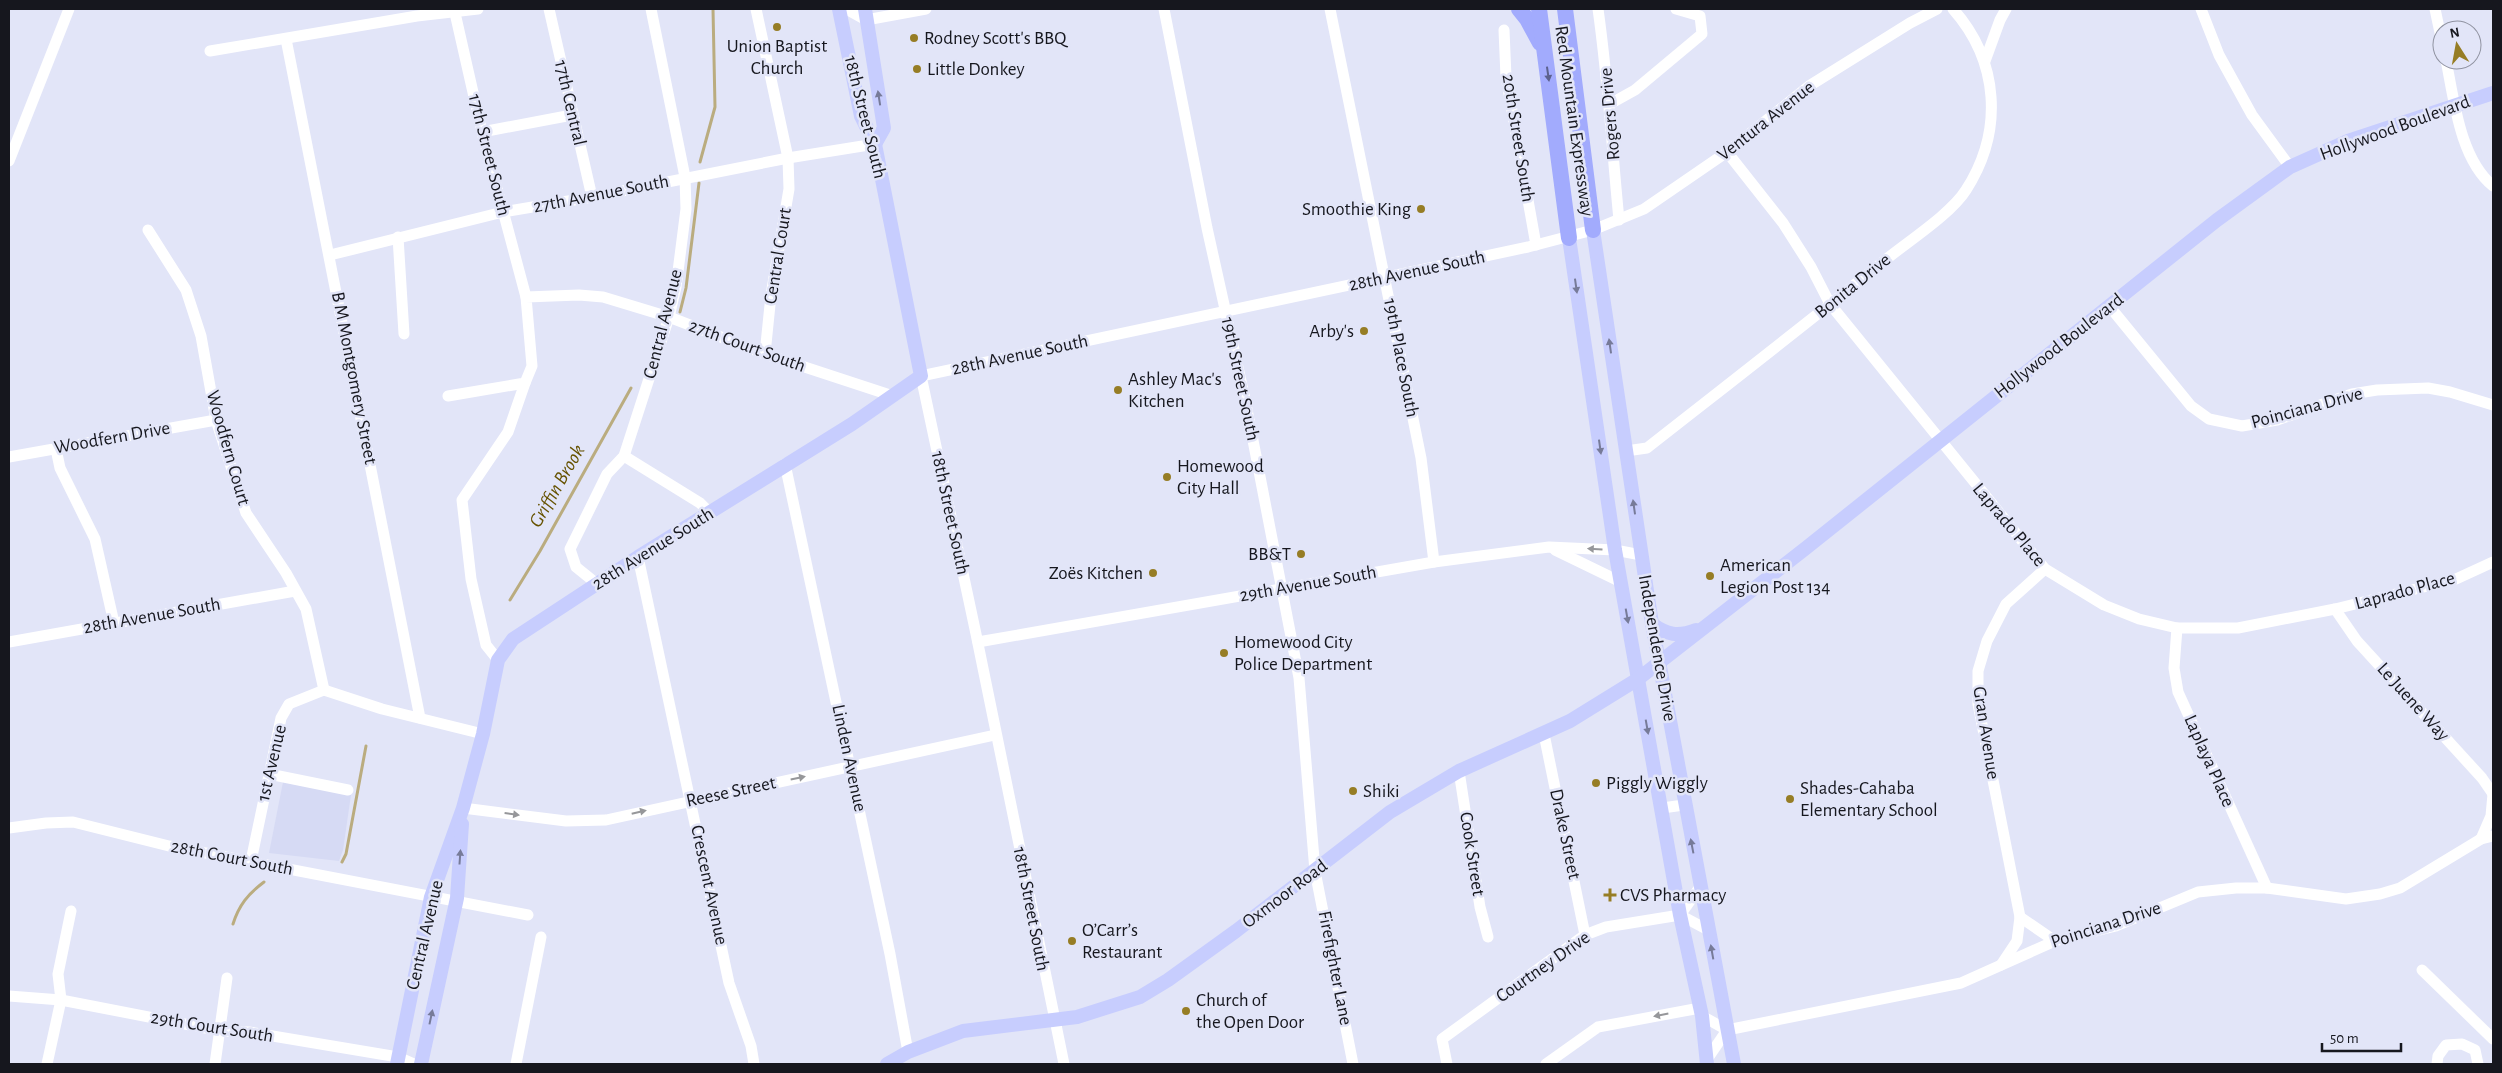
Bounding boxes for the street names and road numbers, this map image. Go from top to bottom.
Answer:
street label: Red Mountain Expressway [1551,25,1597,217]
street label: 18th Street South [841,54,889,180]
street label: 17th Central [551,58,589,148]
street label: Rogers Drive [1596,67,1624,161]
street label: 20th Street South [1499,73,1537,203]
street label: Ventura Avenue [1714,77,1818,165]
street label: 17th Street South [465,92,513,218]
street label: Hollywood Boulevard [2317,92,2473,164]
street label: 27th Avenue South [532,172,670,216]
street label: Central Court [761,207,795,305]
street label: 28th Avenue South [1347,247,1487,295]
street label: Bonita Drive [1812,250,1894,322]
street label: Central Avenue [640,267,686,381]
street label: B M Montgomery Street [328,290,380,466]
street label: Hollywood Boulevard [1991,290,2127,402]
street label: 19th Place South [1380,297,1422,419]
street label: 19th Street South [1218,315,1262,443]
street label: 27th Court South [686,316,808,376]
street label: 28th Avenue South [950,331,1090,379]
street label: Poinciana Drive [2249,384,2365,432]
street label: Woodfern Court [203,388,253,508]
street label: Woodfern Drive [53,418,171,458]
street label: 18th Street South [928,449,972,577]
street label: Laprado Place [1969,480,2049,570]
street label: 28th Avenue South [589,504,717,594]
street label: 29th Avenue South [1238,563,1378,605]
street label: Laprado Place [2353,569,2457,613]
street label: Independence Drive [1635,573,1679,723]
street label: 28th Avenue South [82,595,222,637]
street label: Le Juene Way [2373,659,2453,745]
street label: Gran Avenue [1969,685,2003,781]
street label: Linden Avenue [828,703,870,813]
street label: Laplaya Place [2180,712,2238,810]
street label: 1st Avenue [254,723,290,803]
street label: Reese Street [685,773,777,811]
street label: Drake Street [1546,787,1584,881]
street label: Cook Street [1456,811,1488,897]
street label: Crescent Avenue [687,823,731,947]
street label: 28th Court South [169,837,295,879]
street label: 18th Street South [1010,845,1052,973]
street label: Oxmoor Road [1239,856,1331,932]
street label: Central Avenue [403,878,447,992]
street label: Poinciana Drive [2049,898,2163,952]
street label: Firefighter Lane [1315,909,1355,1027]
street label: Courtney Drive [1493,928,1593,1006]
street label: 29th Court South [149,1008,275,1046]

